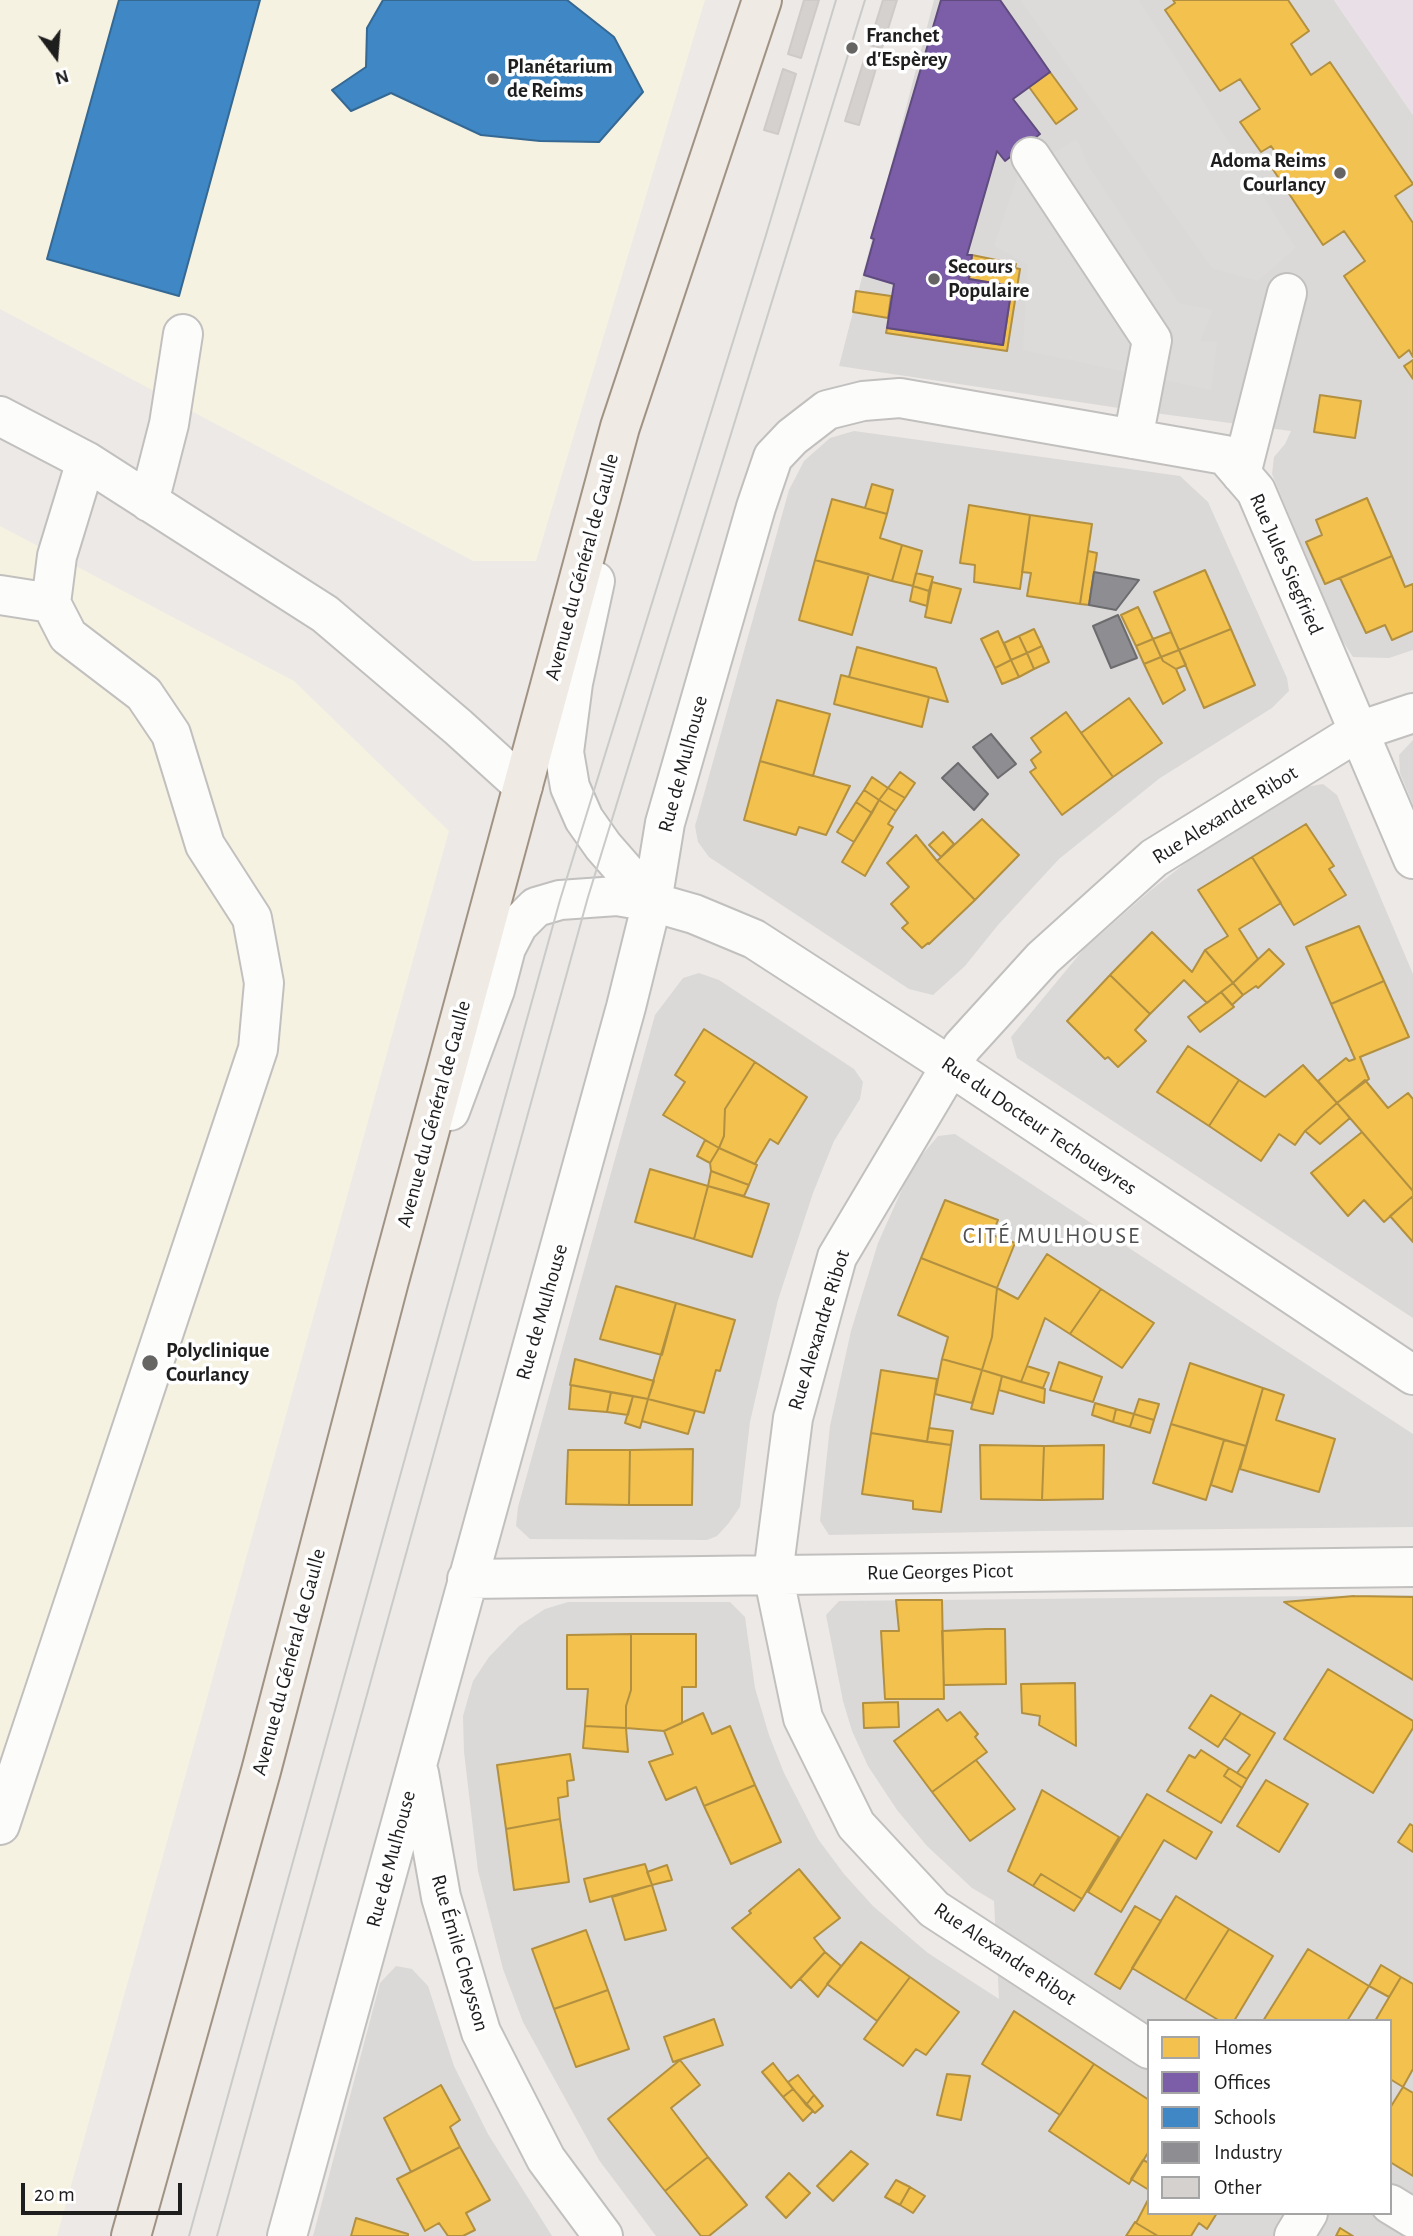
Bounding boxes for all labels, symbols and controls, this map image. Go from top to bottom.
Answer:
north arrow [21,21,91,91]
place label: Franchet d'Espèrey [866,23,947,73]
marker: Franchet d'Espèrey [844,40,860,56]
place label: Planétarium de Reims [507,54,613,104]
text: N [53,66,71,88]
marker: Planétarium de Reims [485,71,501,87]
place label: Adoma Reims Courlancy [1210,148,1326,198]
marker: Adoma Reims Courlancy [1332,165,1348,181]
place label: Secours Populaire [948,254,1030,304]
marker: Secours Populaire [926,271,942,287]
street label: Avenue du Général de Gaulle [540,451,624,683]
street label: Rue Jules Siegfried [1244,490,1328,638]
street label: Rue de Mulhouse [653,693,713,835]
street label: Rue Alexandre Ribot [1148,760,1302,870]
street label: Avenue du Général de Gaulle [392,998,476,1230]
street label: Rue du Docteur Techoueyres [936,1051,1142,1201]
district label: CITÉ MULHOUSE [964,1222,1140,1250]
street label: Rue de Mulhouse [511,1241,573,1383]
street label: Rue Alexandre Ribot [783,1247,855,1413]
place label: Polyclinique Courlancy [166,1338,269,1388]
marker: Polyclinique Courlancy [140,1353,160,1373]
street label: Avenue du Général de Gaulle [247,1546,331,1778]
street label: Rue Georges Picot [867,1558,1013,1586]
street label: Rue de Mulhouse [361,1788,421,1930]
street label: Rue Émile Cheysson [426,1872,494,2034]
street label: Rue Alexandre Ribot [929,1897,1081,2011]
legend [1147,2019,1392,2215]
text: Homes [1214,2037,1272,2058]
text: Offices [1214,2072,1271,2093]
text: Schools [1214,2107,1276,2128]
text: Industry [1214,2142,1282,2163]
scale bar [24,2170,186,2214]
text: Other [1214,2177,1261,2198]
text: 20 m [34,2184,75,2205]

